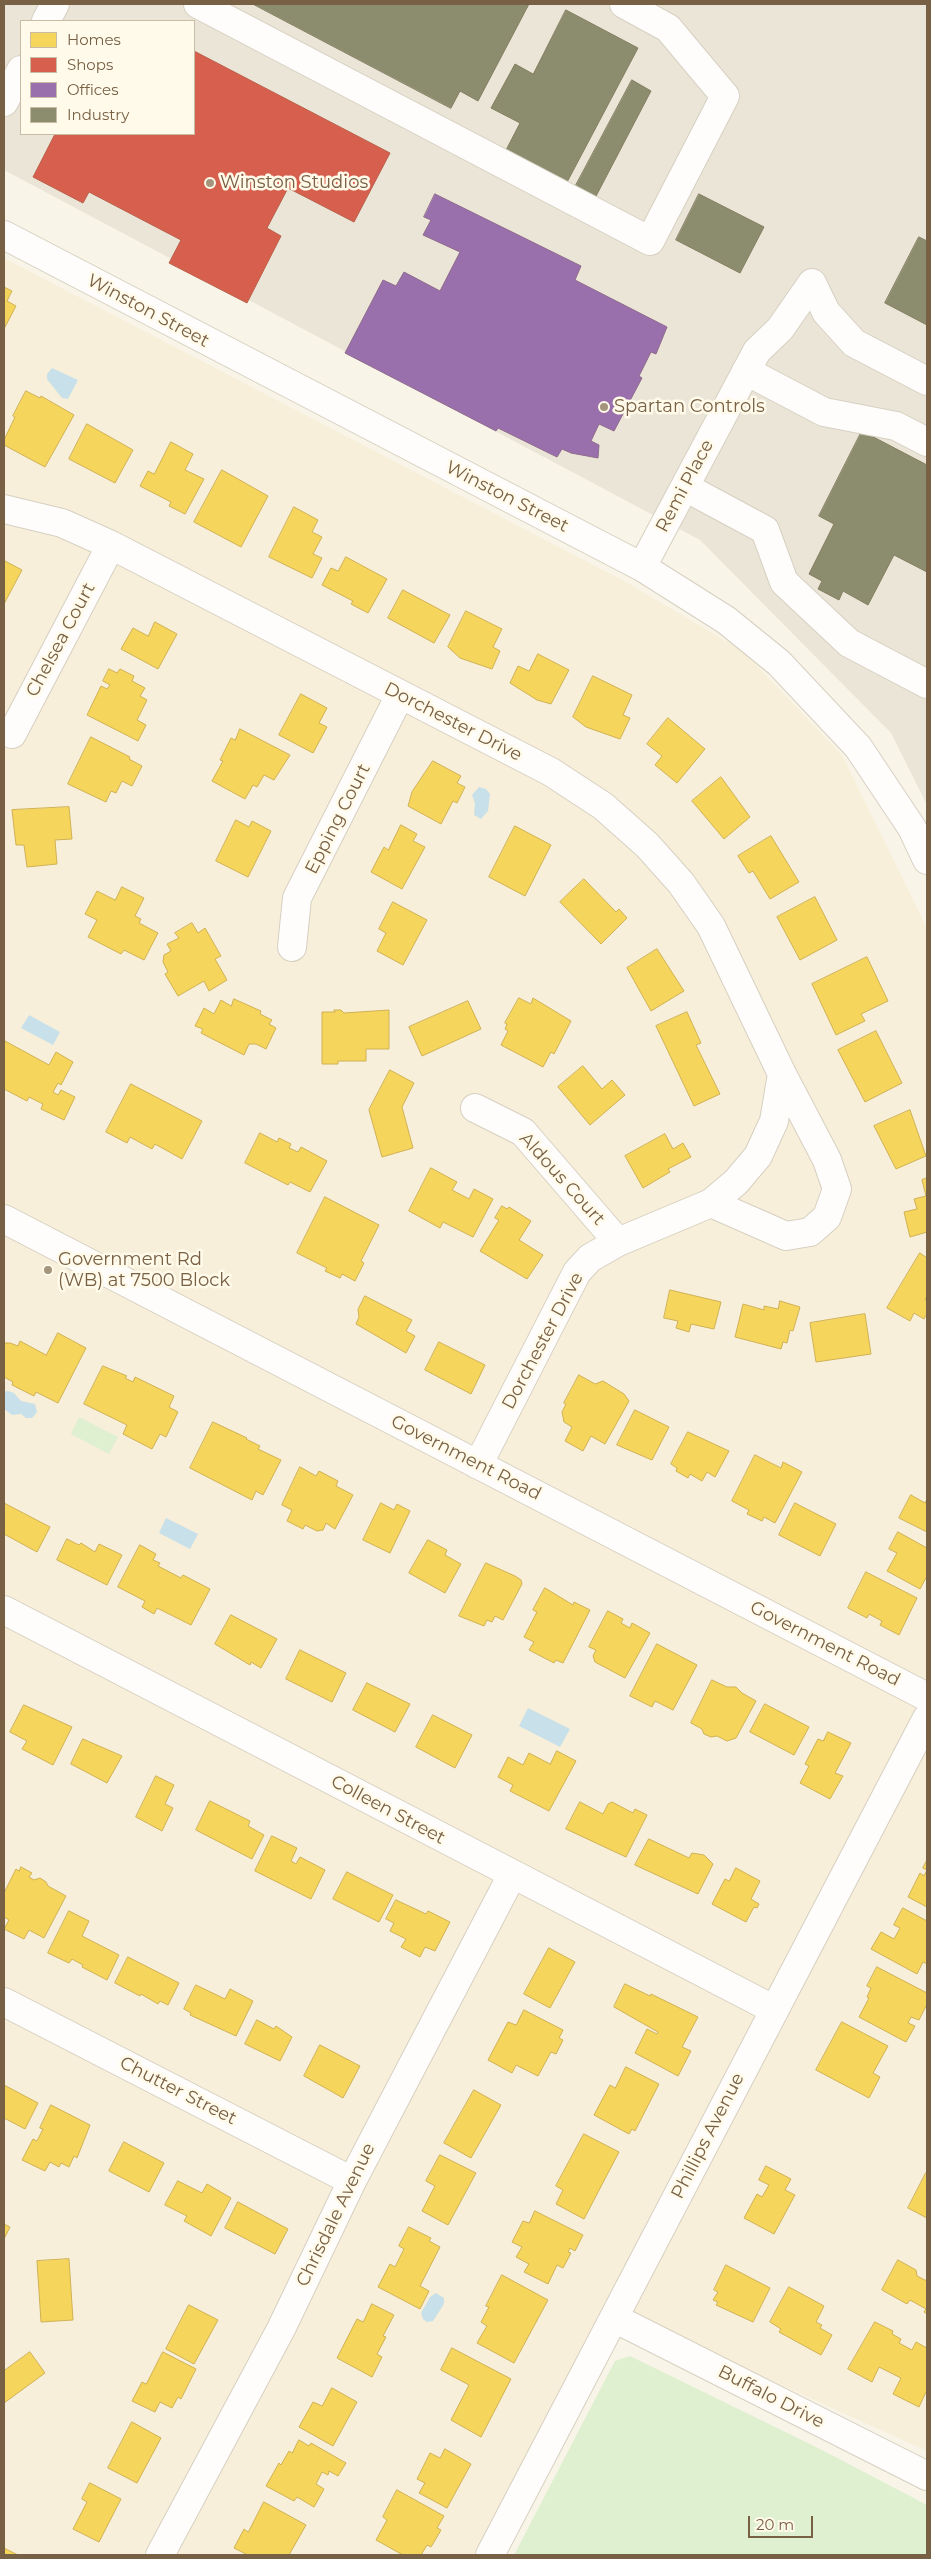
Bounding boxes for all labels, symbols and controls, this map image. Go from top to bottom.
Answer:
legend [20,20,195,135]
text: Homes [67,30,121,49]
text: Shops [67,55,113,74]
text: Offices [67,80,119,99]
text: Industry [67,105,129,124]
place label: Winston Studios [220,172,368,194]
marker: Winston Studios [204,177,216,189]
street label: Winston Street [83,270,213,352]
place label: Spartan Controls [614,396,765,418]
marker: Spartan Controls [598,401,610,413]
street label: Remi Place [652,436,718,536]
street label: Winston Street [442,457,572,537]
street label: Chelsea Court [22,579,100,701]
street label: Dorchester Drive [380,678,526,766]
street label: Epping Court [301,760,375,878]
street label: Aldous Court [515,1128,609,1230]
place label: Government Rd (WB) at 7500 Block [58,1249,230,1292]
marker: Government Rd (WB) at 7500 Block [42,1264,54,1276]
street label: Dorchester Drive [498,1269,588,1413]
street label: Government Road [387,1411,545,1505]
street label: Government Road [746,1597,904,1691]
street label: Colleen Street [327,1771,449,1849]
street label: Chutter Street [116,2052,240,2130]
street label: Phillips Avenue [667,2070,749,2202]
street label: Chrisdale Avenue [292,2140,380,2290]
street label: Buffalo Drive [714,2361,828,2433]
scale bar [751,2506,816,2538]
text: 20 m [756,2515,794,2534]

